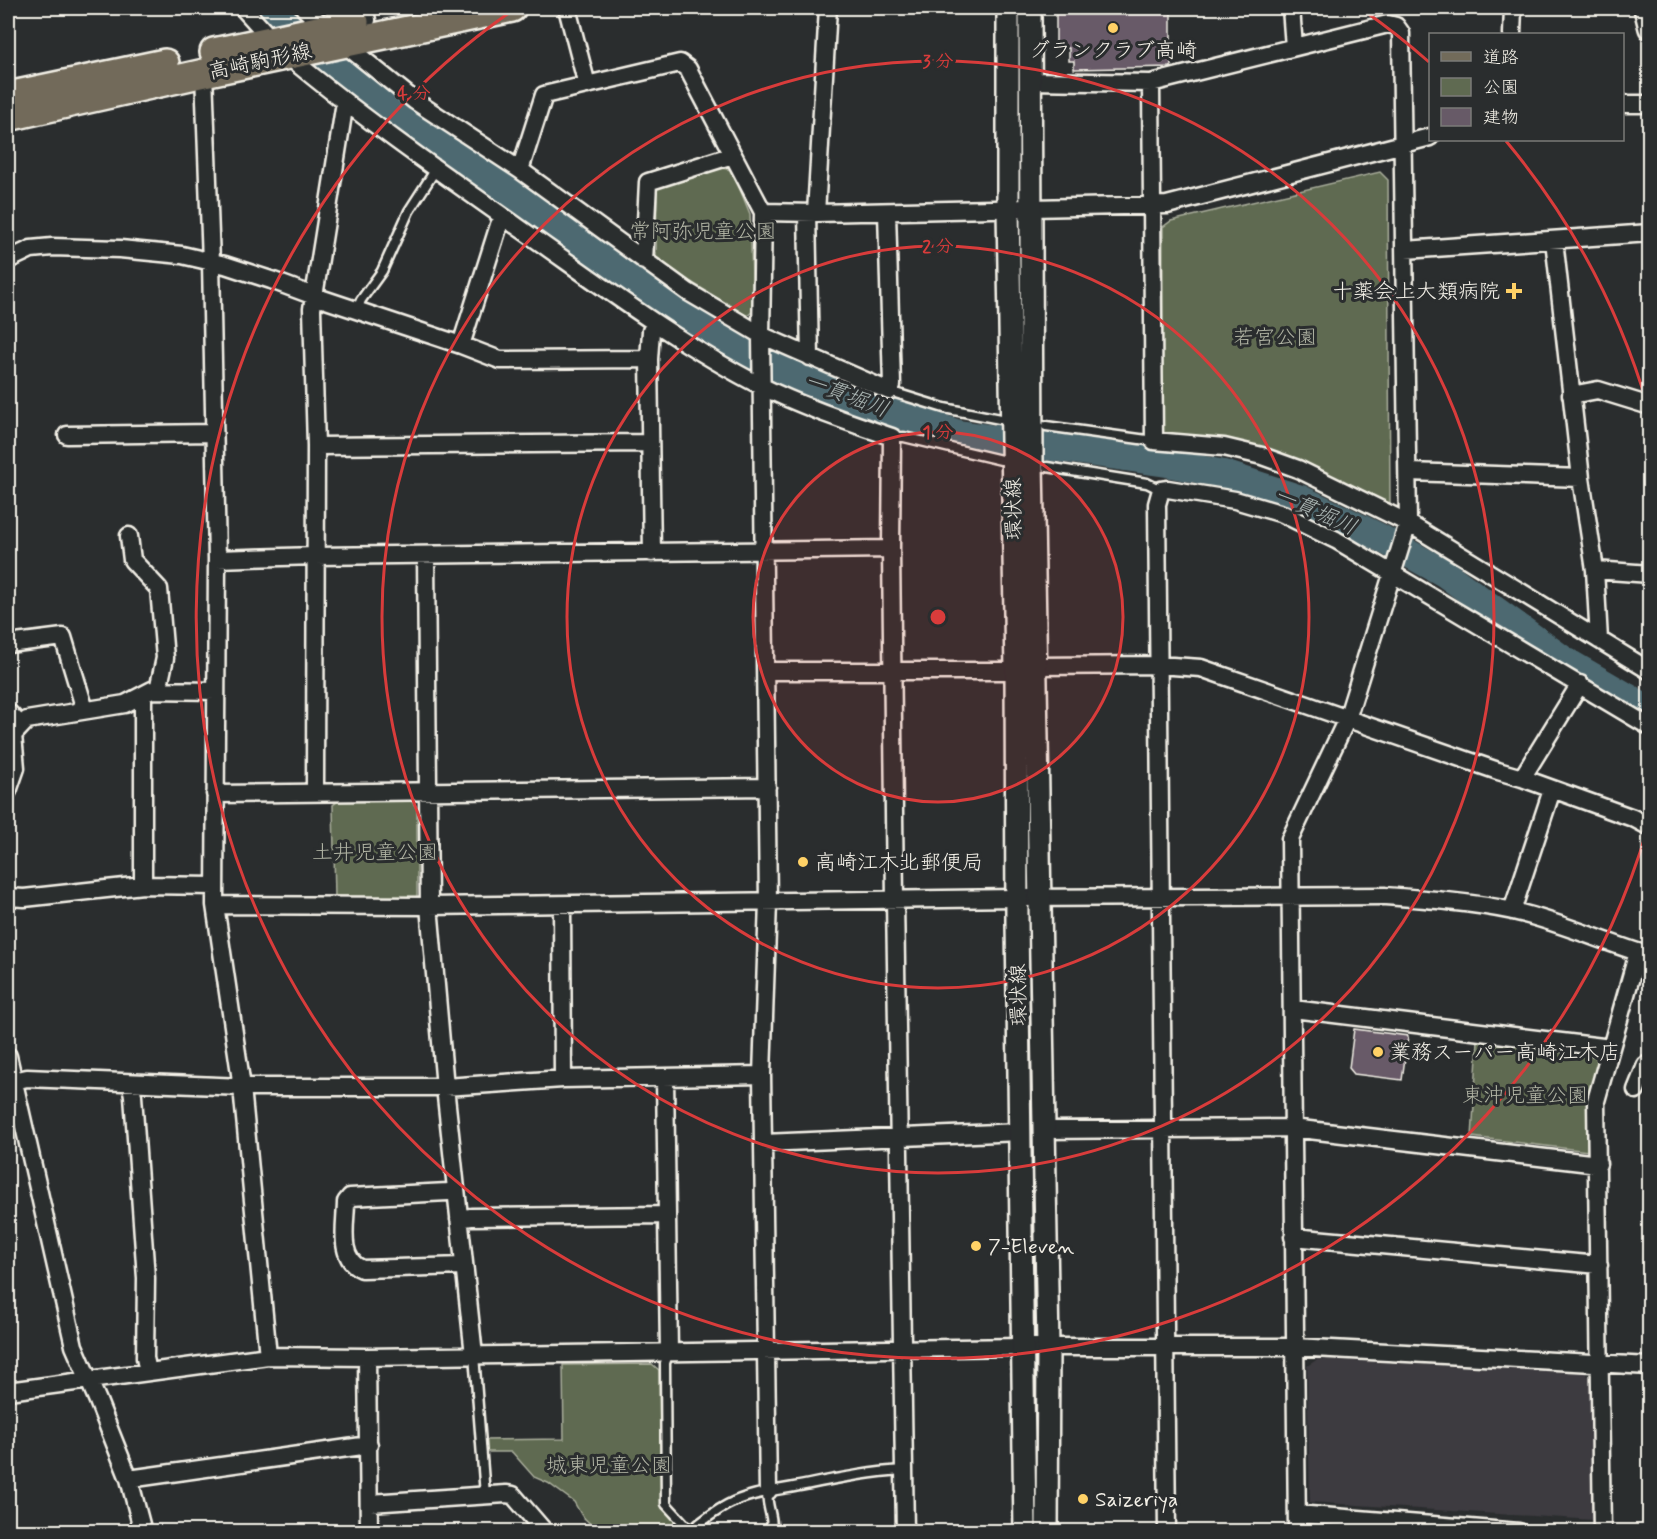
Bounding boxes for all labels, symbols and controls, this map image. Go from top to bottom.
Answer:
marker: グランクラブ高崎 [1106,21,1120,35]
legend [1429,33,1624,141]
street label: 高崎駒形線 [206,37,314,87]
place label: グランクラブ高崎 [1029,37,1197,65]
text: 道路 [1483,46,1519,70]
text: 3 分 [923,50,954,74]
text: 公園 [1483,76,1519,100]
text: 4 分 [397,82,431,106]
text: 建物 [1483,106,1519,130]
park label: 常阿弥児童公園 [630,218,777,246]
text: 2 分 [922,235,954,259]
place label: 十薬会上大類病院 [1332,278,1500,306]
marker: 十薬会上大類病院 [1505,282,1523,300]
park label: 若宮公園 [1233,324,1317,352]
water label: 一貫堀川 [800,367,892,425]
text: 1 分 [923,421,953,445]
street label: 環状線 [999,477,1029,541]
water label: 一貫堀川 [1269,481,1361,543]
centre of rings [928,607,948,627]
park label: 土井児童公園 [312,839,438,867]
place label: 高崎江木北郵便局 [815,849,983,877]
marker: 高崎江木北郵便局 [796,855,810,869]
street label: 環状線 [1004,963,1034,1027]
place label: 業務スーパー高崎江木店 [1390,1039,1620,1067]
marker: 業務スーパー高崎江木店 [1371,1045,1385,1059]
park label: 東沖児童公園 [1462,1082,1588,1110]
place label: 7-Eleven [988,1233,1075,1261]
marker: 7-Eleven [969,1239,983,1253]
park label: 城東児童公園 [546,1452,672,1480]
place label: Saizeriya [1095,1486,1178,1514]
marker: Saizeriya [1076,1492,1090,1506]

